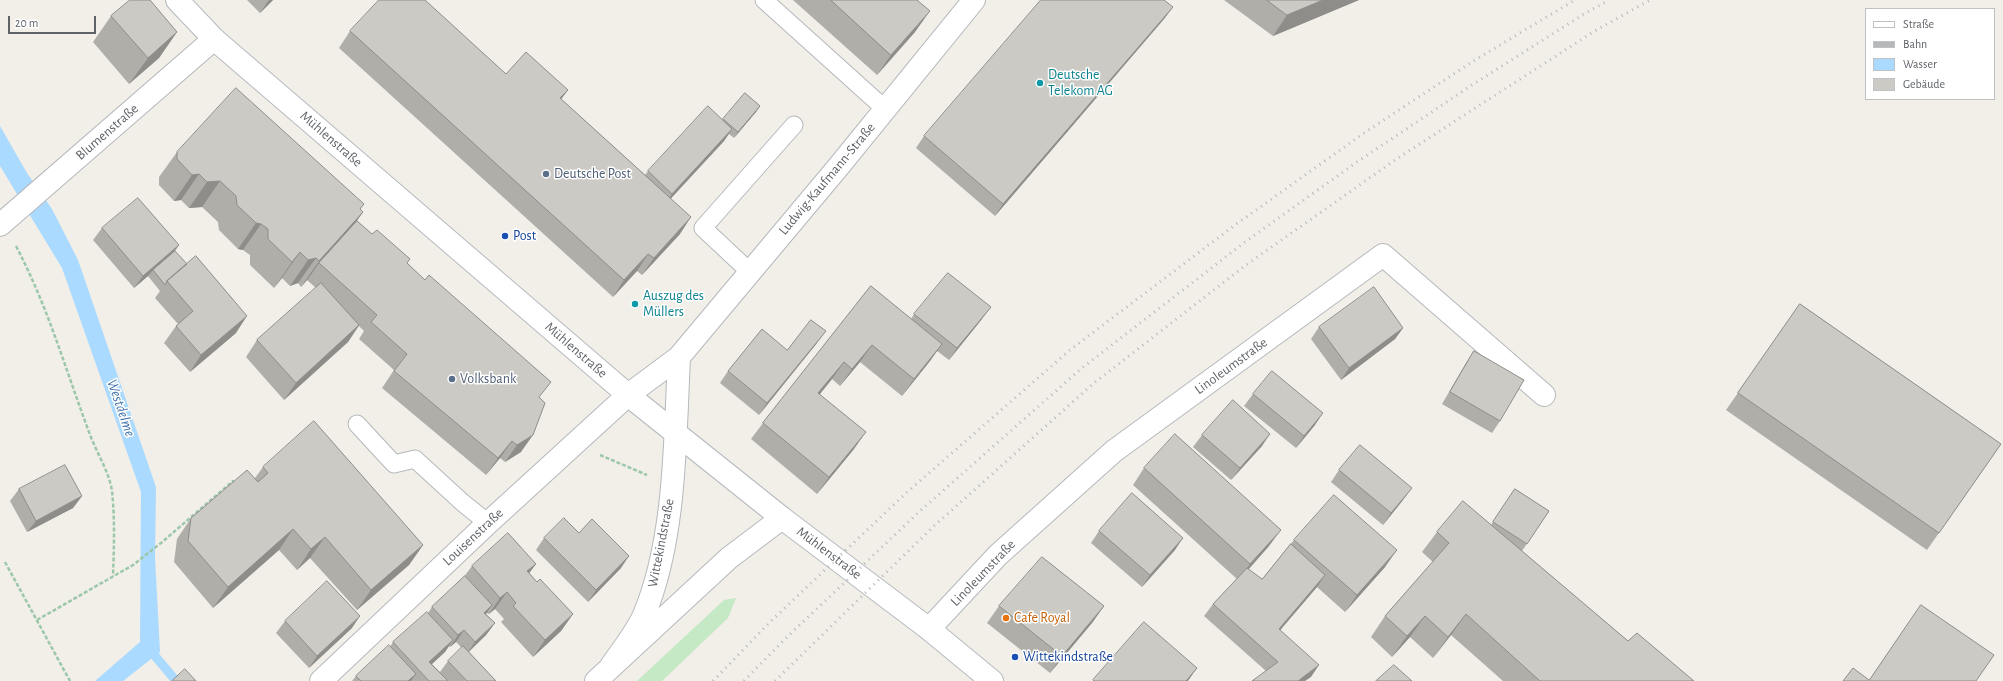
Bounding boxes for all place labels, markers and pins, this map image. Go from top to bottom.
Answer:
place label: Deutsche Telekom AG [1048,67,1113,100]
marker: Deutsche Telekom AG [1035,78,1045,88]
place label: Deutsche Post [554,166,631,182]
marker: Deutsche Post [541,169,551,179]
place label: Post [513,228,536,244]
marker: Post [500,231,510,241]
place label: Auszug des Müllers [643,288,704,320]
marker: Auszug des Müllers [630,299,640,309]
place label: Volksbank [460,371,516,387]
marker: Volksbank [447,374,457,384]
place label: Cafe Royal [1014,610,1070,626]
marker: Cafe Royal [1001,613,1011,623]
place label: Wittekindstraße [1023,649,1113,665]
marker: Wittekindstraße [1010,652,1020,662]

